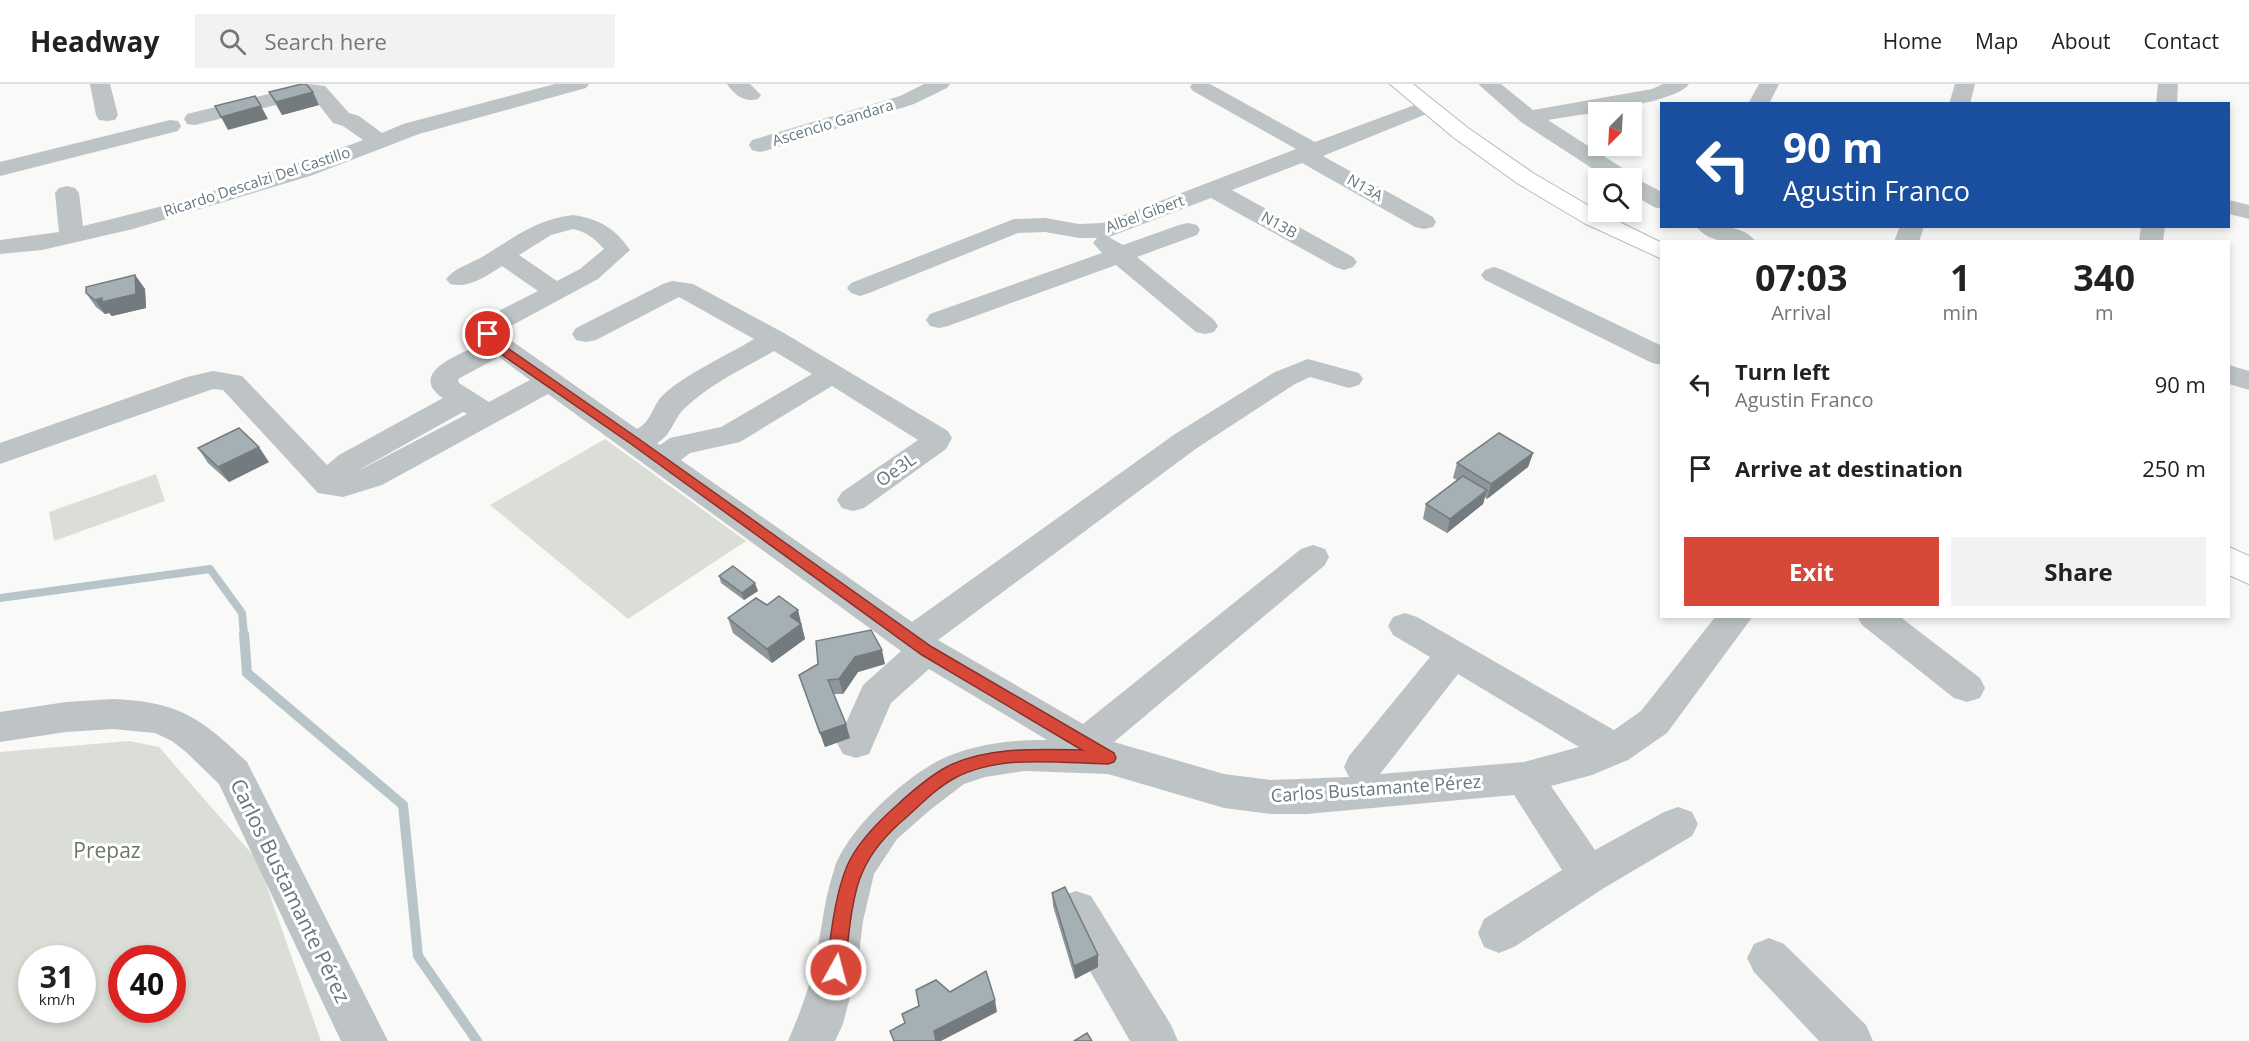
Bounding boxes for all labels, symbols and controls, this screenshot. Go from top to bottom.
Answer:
search box [195,14,615,68]
text: Headway [30,22,159,60]
icon: search [216,25,249,58]
text: Search here [264,26,387,56]
text: Home [1883,27,1942,55]
text: Map [1975,27,2018,55]
text: About [2051,27,2111,55]
text: Contact [2144,27,2219,55]
street label: Ascencio Gandara [770,94,896,150]
north arrow [1588,102,1642,156]
map controls [1588,102,1642,222]
text: 90 m [1783,118,1883,175]
icon: left [1684,126,1762,204]
street label: Ricardo Descalzi Del Castillo [161,141,352,221]
button: search [1588,168,1642,222]
street label: N13A [1344,169,1387,206]
text: Agustin Franco [1783,172,1970,209]
street label: Albel Gibert [1103,190,1187,237]
street label: N13B [1258,206,1301,242]
text: 07:03 [1755,253,1848,302]
text: 1 [1950,253,1971,302]
text: 340 [2073,253,2135,302]
text: Arrival [1771,299,1831,326]
text: min [1942,299,1978,326]
text: m [2095,299,2113,326]
pin [462,308,513,359]
icon: arrive [471,317,504,350]
text: Turn left [1735,356,1830,386]
icon: left [1684,368,1717,401]
text: 90 m [2155,369,2206,399]
text: Agustin Franco [1735,386,1873,413]
street label: Oe3L [871,447,920,492]
icon: arrive [1684,452,1717,485]
text: Arrive at destination [1735,453,1963,483]
text: 250 m [2142,453,2206,483]
button: Exit [1684,537,1939,606]
button: Share [1951,537,2206,606]
street label: Carlos Bustamante Pérez [1270,769,1482,807]
street label: Carlos Bustamante Pérez [224,774,357,1007]
park label: Prepaz [73,836,141,864]
position arrow [804,938,868,1002]
speed limit sign: 40 [108,945,186,1023]
text: 31 [40,956,74,997]
text: km/h [39,989,75,1009]

